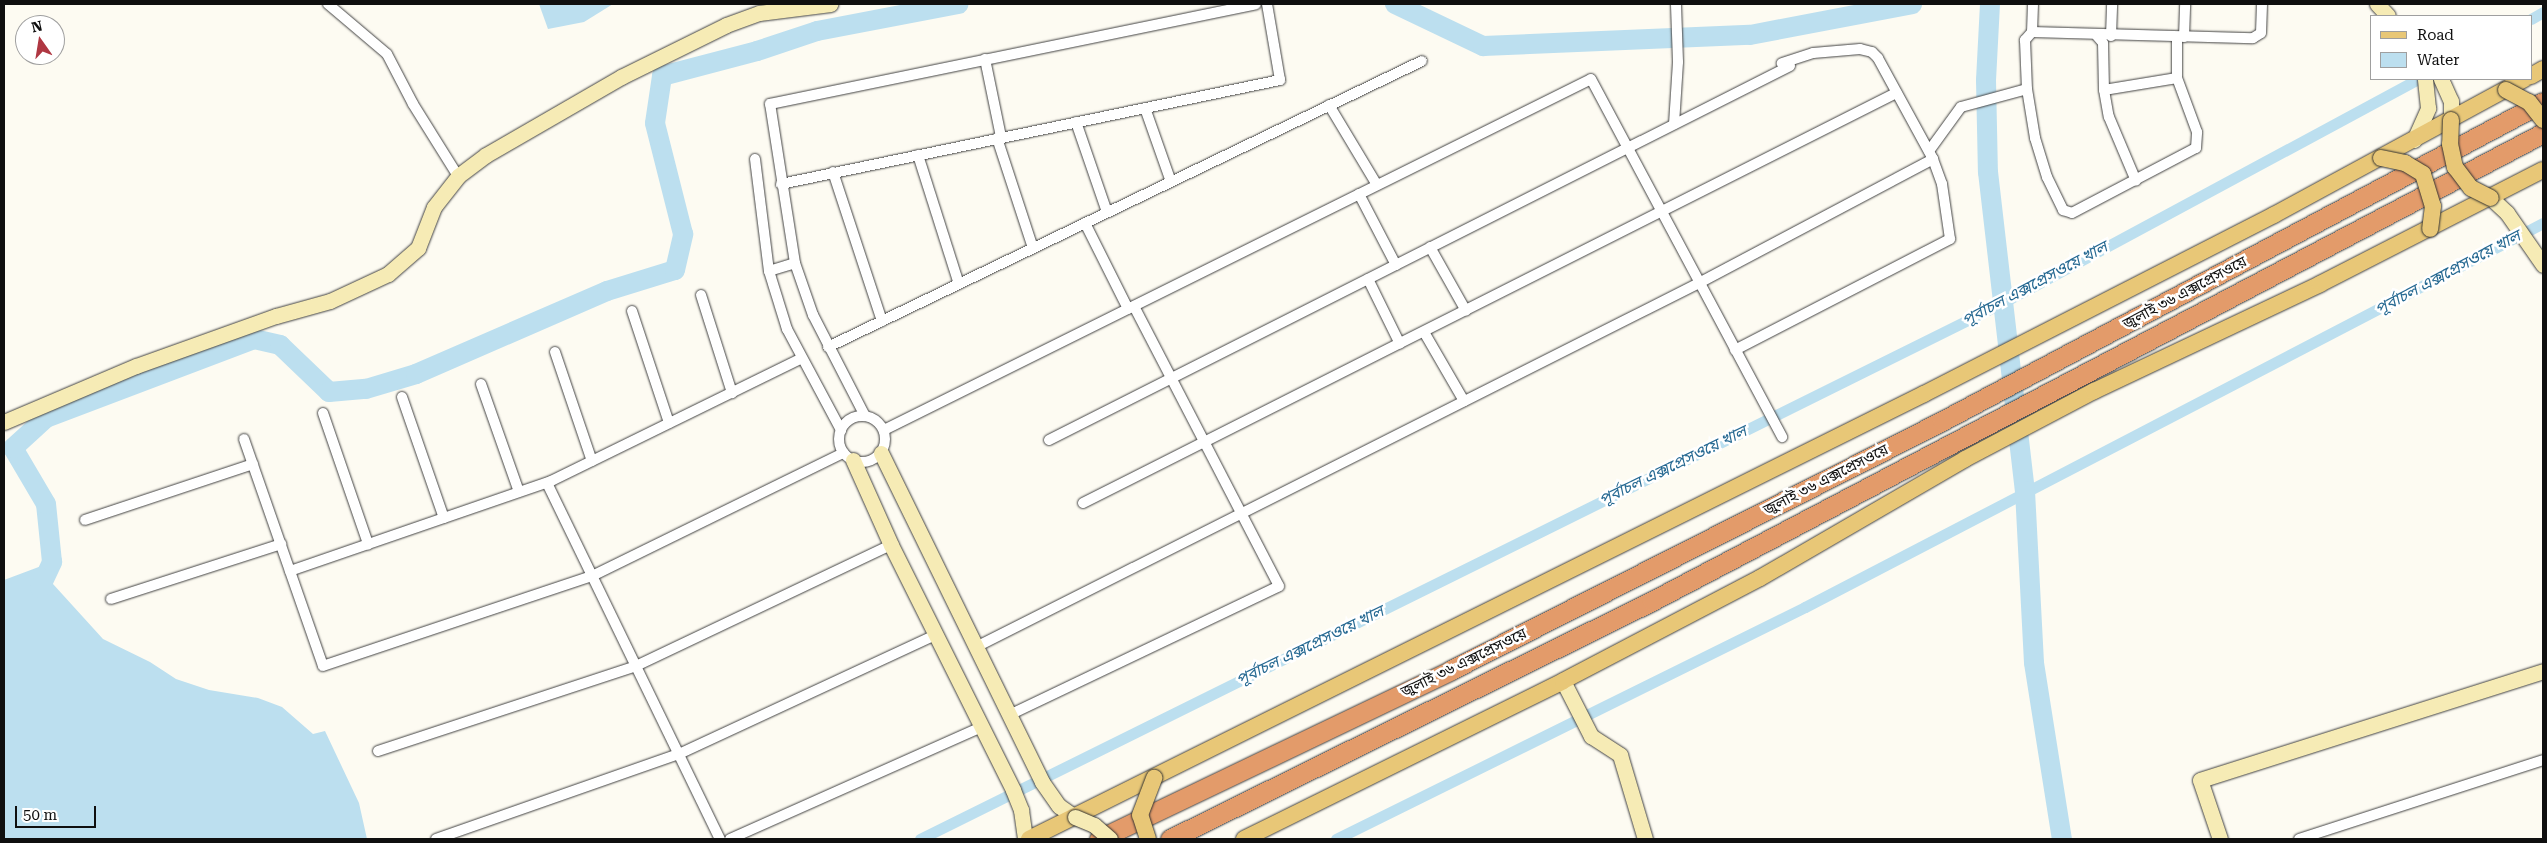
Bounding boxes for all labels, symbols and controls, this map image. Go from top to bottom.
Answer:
north arrow [15,15,65,65]
legend [2370,15,2532,80]
text: N [30,17,44,35]
text: Road [2417,26,2454,44]
text: Water [2417,51,2459,69]
water label: পূর্বাচল এক্সপ্রেসওয়ে খাল [2372,227,2524,319]
water label: পূর্বাচল এক্সপ্রেসওয়ে খাল [1959,238,2111,330]
street label: জুলাই ৩৬ এক্সপ্রেসওয়ে [2120,253,2250,333]
water label: পূর্বাচল এক্সপ্রেসওয়ে খাল [1596,422,1750,510]
street label: জুলাই ৩৬ এক্সপ্রেসওয়ে [1761,441,1891,519]
water label: পূর্বাচল এক্সপ্রেসওয়ে খাল [1233,602,1387,690]
street label: জুলাই ৩৬ এক্সপ্রেসওয়ে [1398,625,1530,701]
scale bar [18,796,99,828]
text: 50 m [23,806,57,824]

